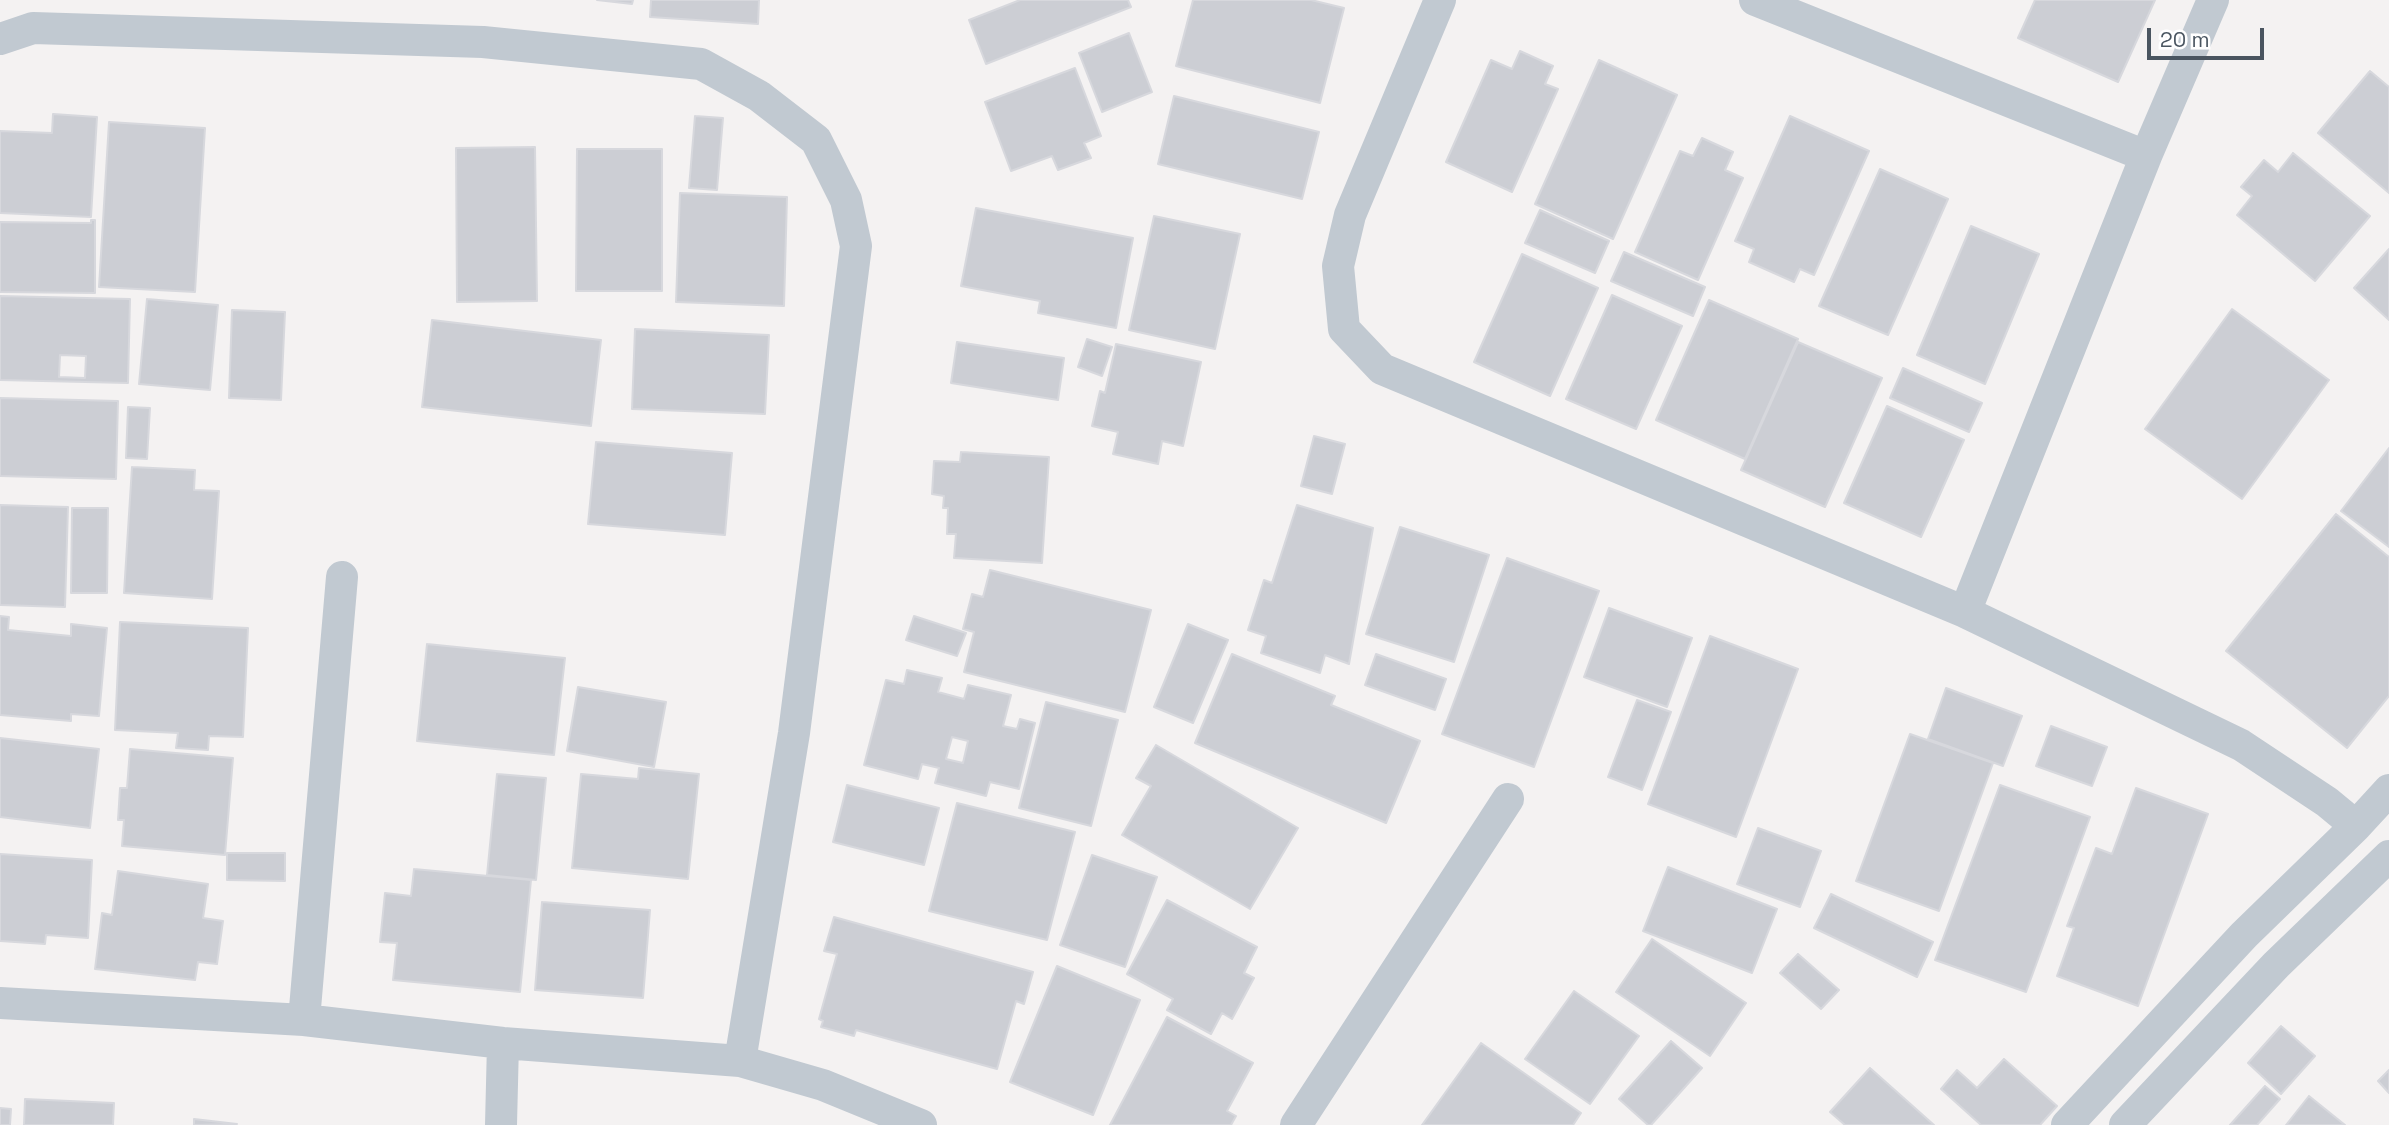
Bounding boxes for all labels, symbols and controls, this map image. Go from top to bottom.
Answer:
scale bar [2151,14,2268,58]
text: 20 m [2160,26,2210,53]

